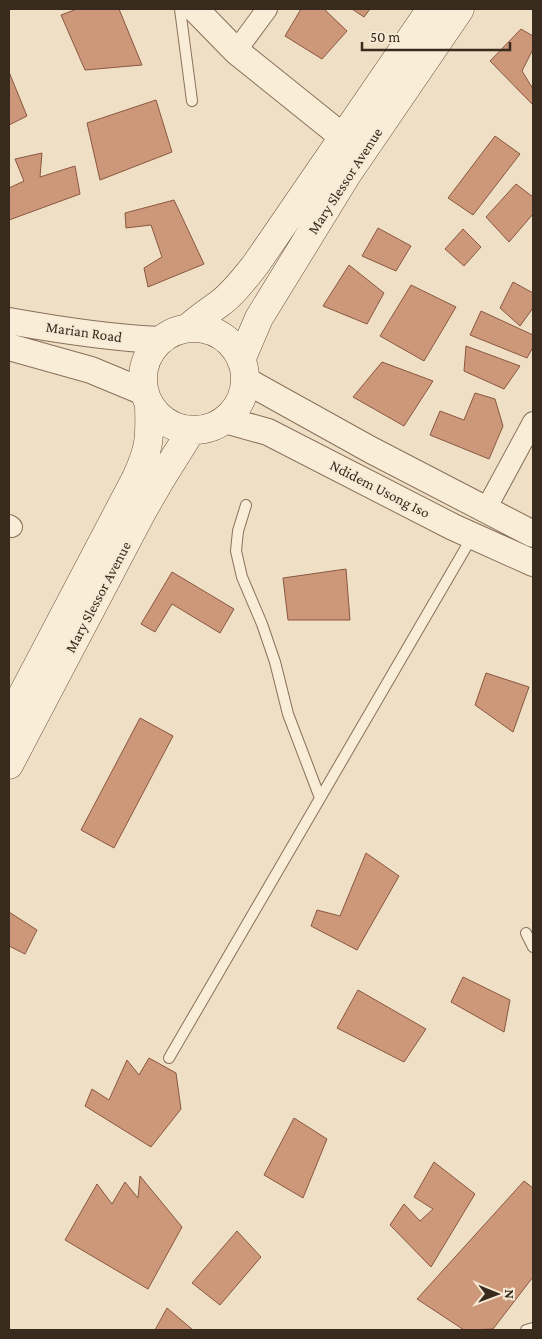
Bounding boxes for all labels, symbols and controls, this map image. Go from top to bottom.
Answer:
scale bar [362,20,510,52]
text: 50 m [370,29,400,45]
street label: Mary Slessor Avenue [305,124,386,238]
street label: Marian Road [45,319,123,345]
street label: Ndidem Usong Iso [327,457,432,522]
street label: Mary Slessor Avenue [62,538,135,656]
north arrow [472,1269,522,1319]
text: N [502,1289,518,1300]

